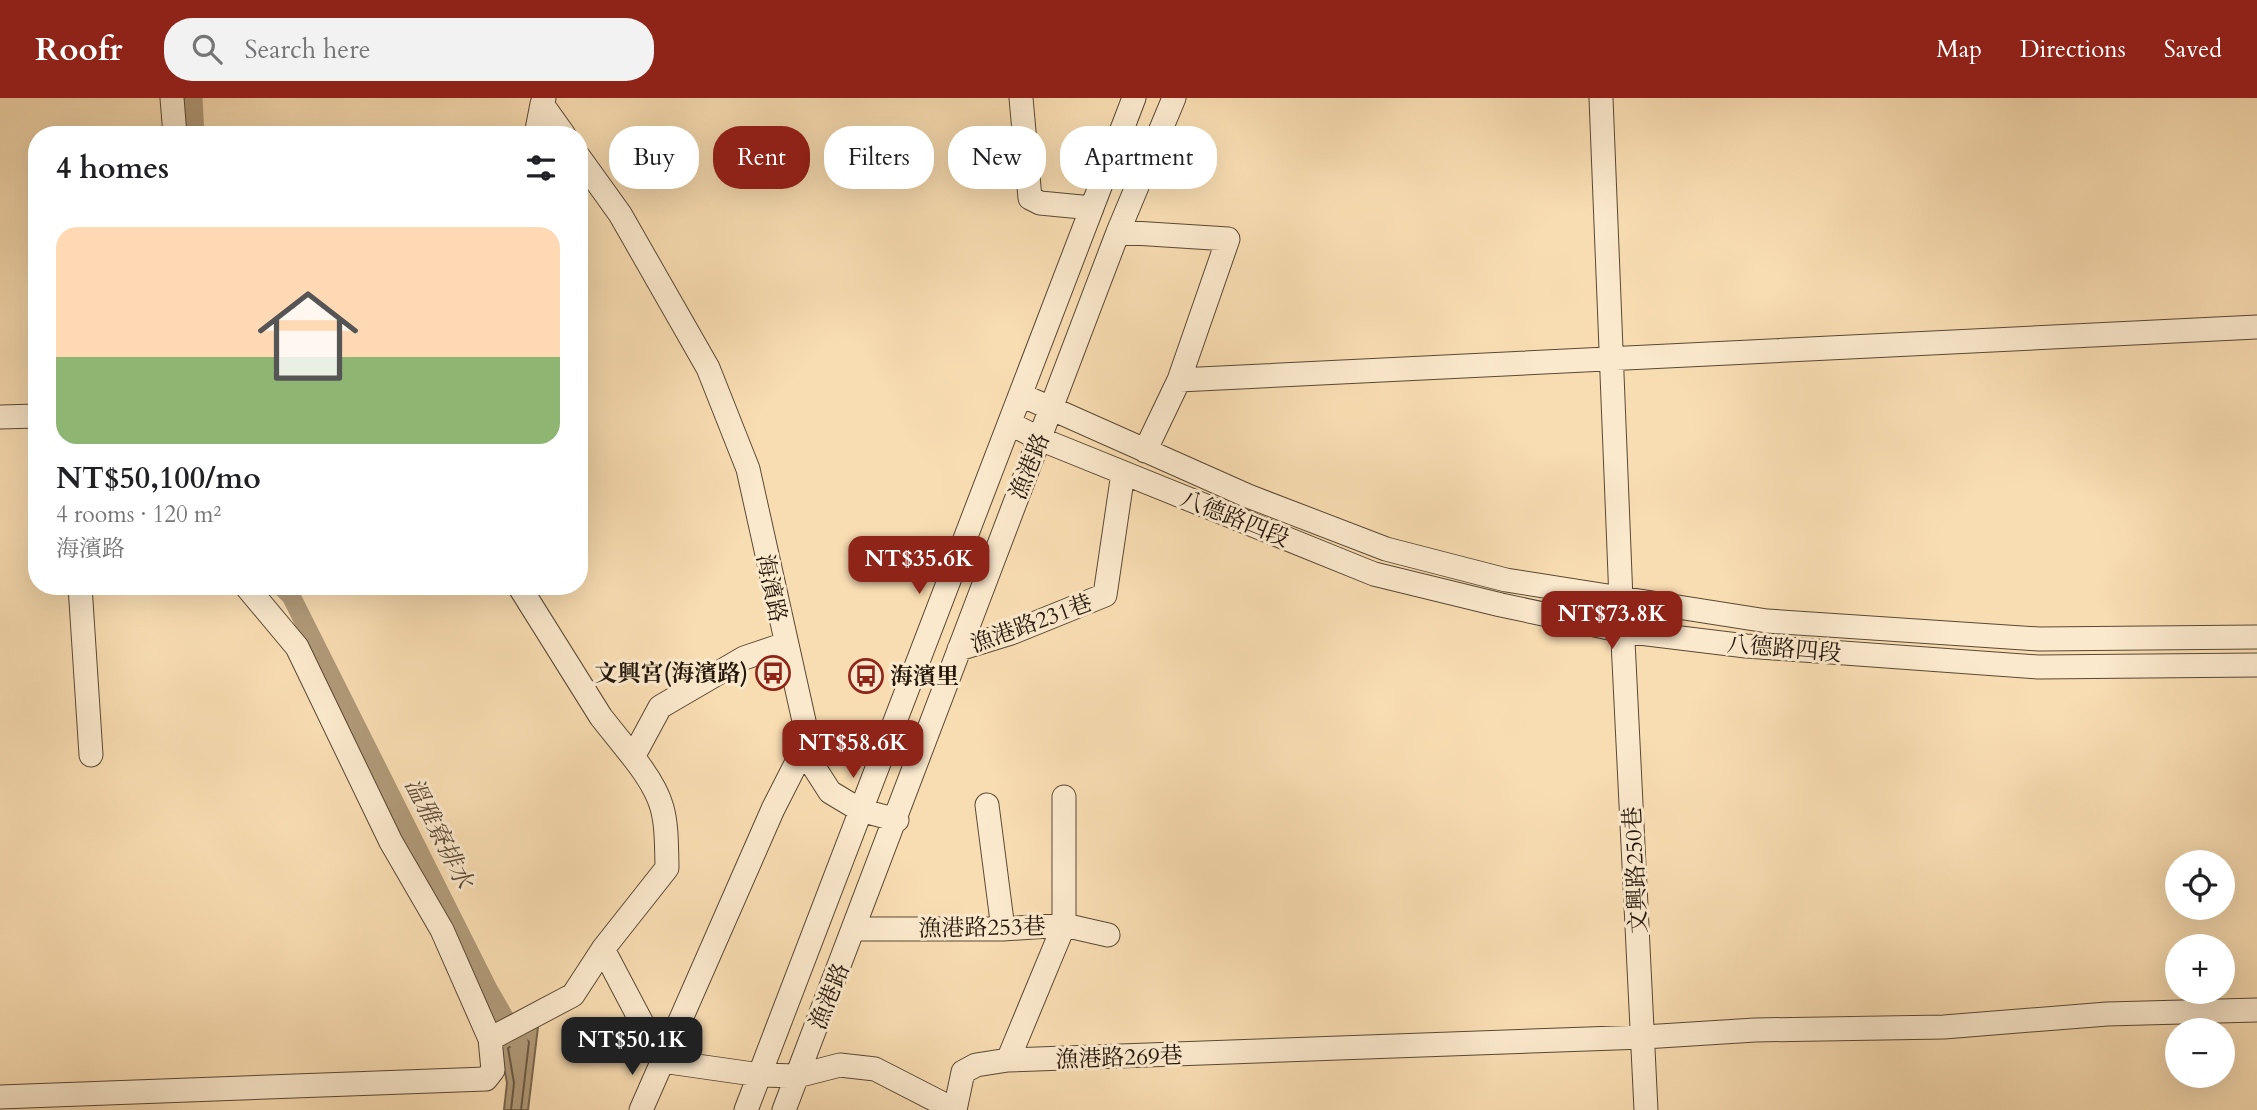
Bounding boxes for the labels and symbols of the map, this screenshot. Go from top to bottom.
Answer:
street label: 漁港路 [1002,428,1057,504]
street label: 八德路四段 [1176,483,1294,554]
pin: NT$35.6K [847,536,991,596]
street label: 海濱路 [749,551,794,625]
street label: 漁港路231巷 [966,587,1096,660]
pin: NT$73.8K [1540,592,1684,651]
street label: 八德路四段 [1725,628,1843,669]
bus stop icon: 文興宮(海濱路) [754,654,792,692]
bus stop icon: 海濱里 [847,657,885,695]
place label: 文興宮(海濱路) [594,658,748,689]
place label: 海濱里 [890,661,959,692]
pin: NT$58.6K [781,720,925,780]
water label: 溫雅寮排水 [397,772,481,896]
street label: 文興路250巷 [1617,806,1654,934]
street label: 漁港路253巷 [918,911,1046,944]
street label: 漁港路 [802,958,857,1034]
pin: NT$50.1K [560,1018,704,1077]
street label: 漁港路269巷 [1055,1040,1183,1075]

